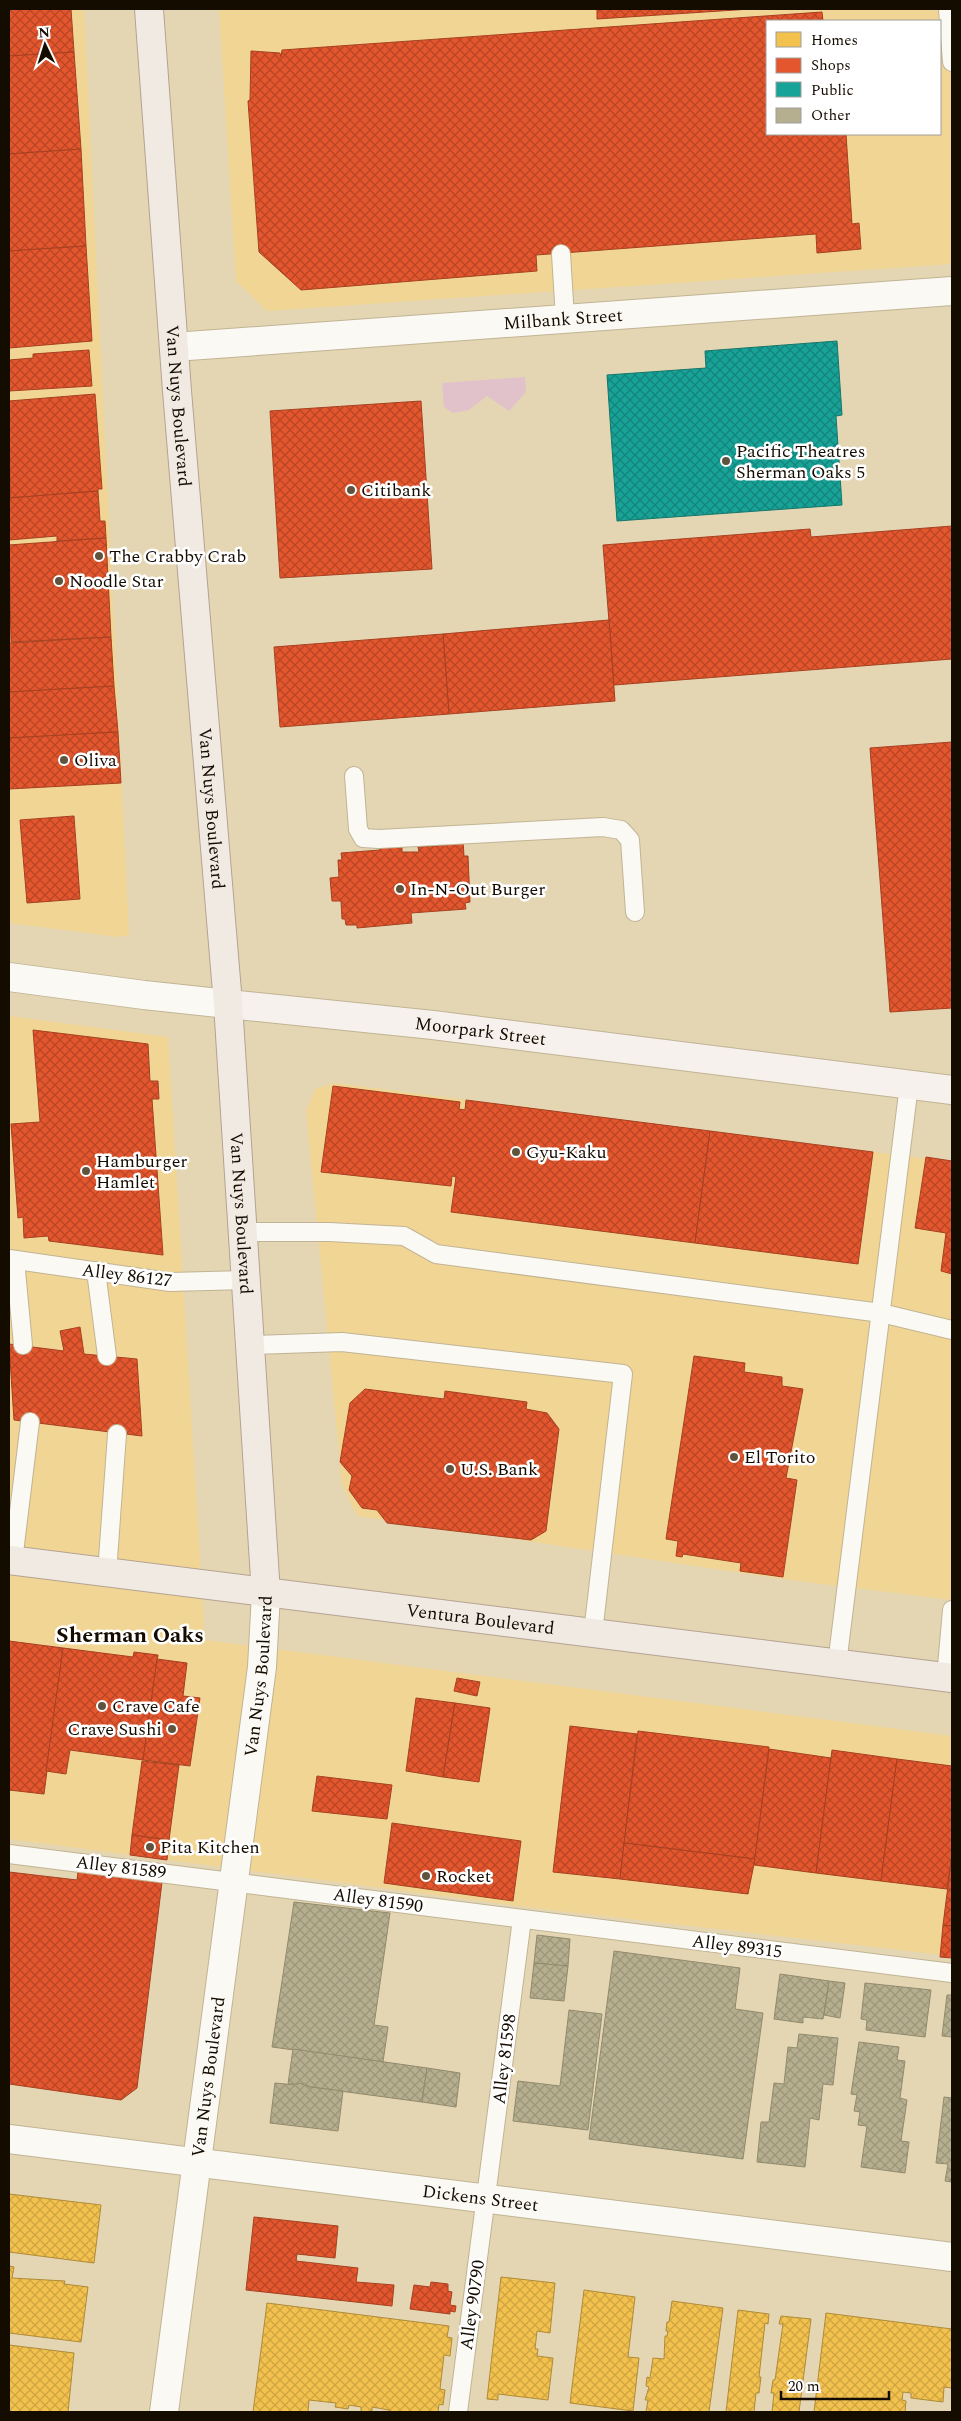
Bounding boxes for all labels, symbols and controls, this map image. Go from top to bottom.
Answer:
north arrow [20,20,70,70]
legend [766,20,941,135]
text: N [38,22,51,43]
text: Homes [811,29,858,52]
text: Shops [811,54,851,77]
text: Public [811,79,854,102]
text: Other [811,104,850,127]
street label: Milbank Street [502,302,624,337]
street label: Van Nuys Boulevard [158,324,198,488]
place label: Pacific Theatres Sherman Oaks 5 [736,438,866,486]
marker: Pacific Theatres Sherman Oaks 5 [720,455,732,467]
place label: Citibank [361,477,431,504]
marker: Citibank [345,484,357,496]
place label: The Crabby Crab [109,543,246,570]
marker: The Crabby Crab [93,550,105,562]
place label: Noodle Star [69,568,164,595]
marker: Noodle Star [53,575,65,587]
street label: Van Nuys Boulevard [191,727,231,891]
place label: Oliva [74,747,117,774]
marker: Oliva [58,754,70,766]
place label: In-N-Out Burger [410,876,545,903]
marker: In-N-Out Burger [394,883,406,895]
street label: Moorpark Street [414,1010,548,1053]
street label: Van Nuys Boulevard [222,1132,260,1295]
place label: Gyu-Kaku [526,1139,607,1166]
marker: Gyu-Kaku [510,1146,522,1158]
place label: Hamburger Hamlet [96,1148,188,1196]
marker: Hamburger Hamlet [80,1165,92,1177]
street label: Alley 86127 [80,1257,174,1294]
place label: El Torito [744,1444,815,1471]
marker: El Torito [728,1451,740,1463]
place label: U.S. Bank [460,1456,538,1483]
marker: U.S. Bank [444,1463,456,1475]
street label: Van Nuys Boulevard [237,1595,280,1759]
street label: Ventura Boulevard [405,1597,556,1642]
district label: Sherman Oaks [56,1619,204,1652]
place label: Crave Cafe [112,1693,200,1720]
marker: Crave Cafe [96,1700,108,1712]
place label: Crave Sushi [68,1716,162,1743]
marker: Crave Sushi [166,1723,178,1735]
place label: Pita Kitchen [160,1834,260,1861]
marker: Pita Kitchen [144,1841,156,1853]
street label: Alley 81589 [74,1849,168,1886]
place label: Rocket [436,1863,491,1890]
marker: Rocket [420,1870,432,1882]
street label: Alley 81590 [331,1881,425,1920]
street label: Alley 89315 [690,1928,784,1965]
street label: Van Nuys Boulevard [185,1995,233,2159]
street label: Alley 81598 [486,2012,523,2106]
street label: Dickens Street [421,2178,540,2219]
street label: Alley 90790 [453,2258,492,2352]
scale bar [781,2368,888,2400]
text: 20 m [788,2375,820,2398]

